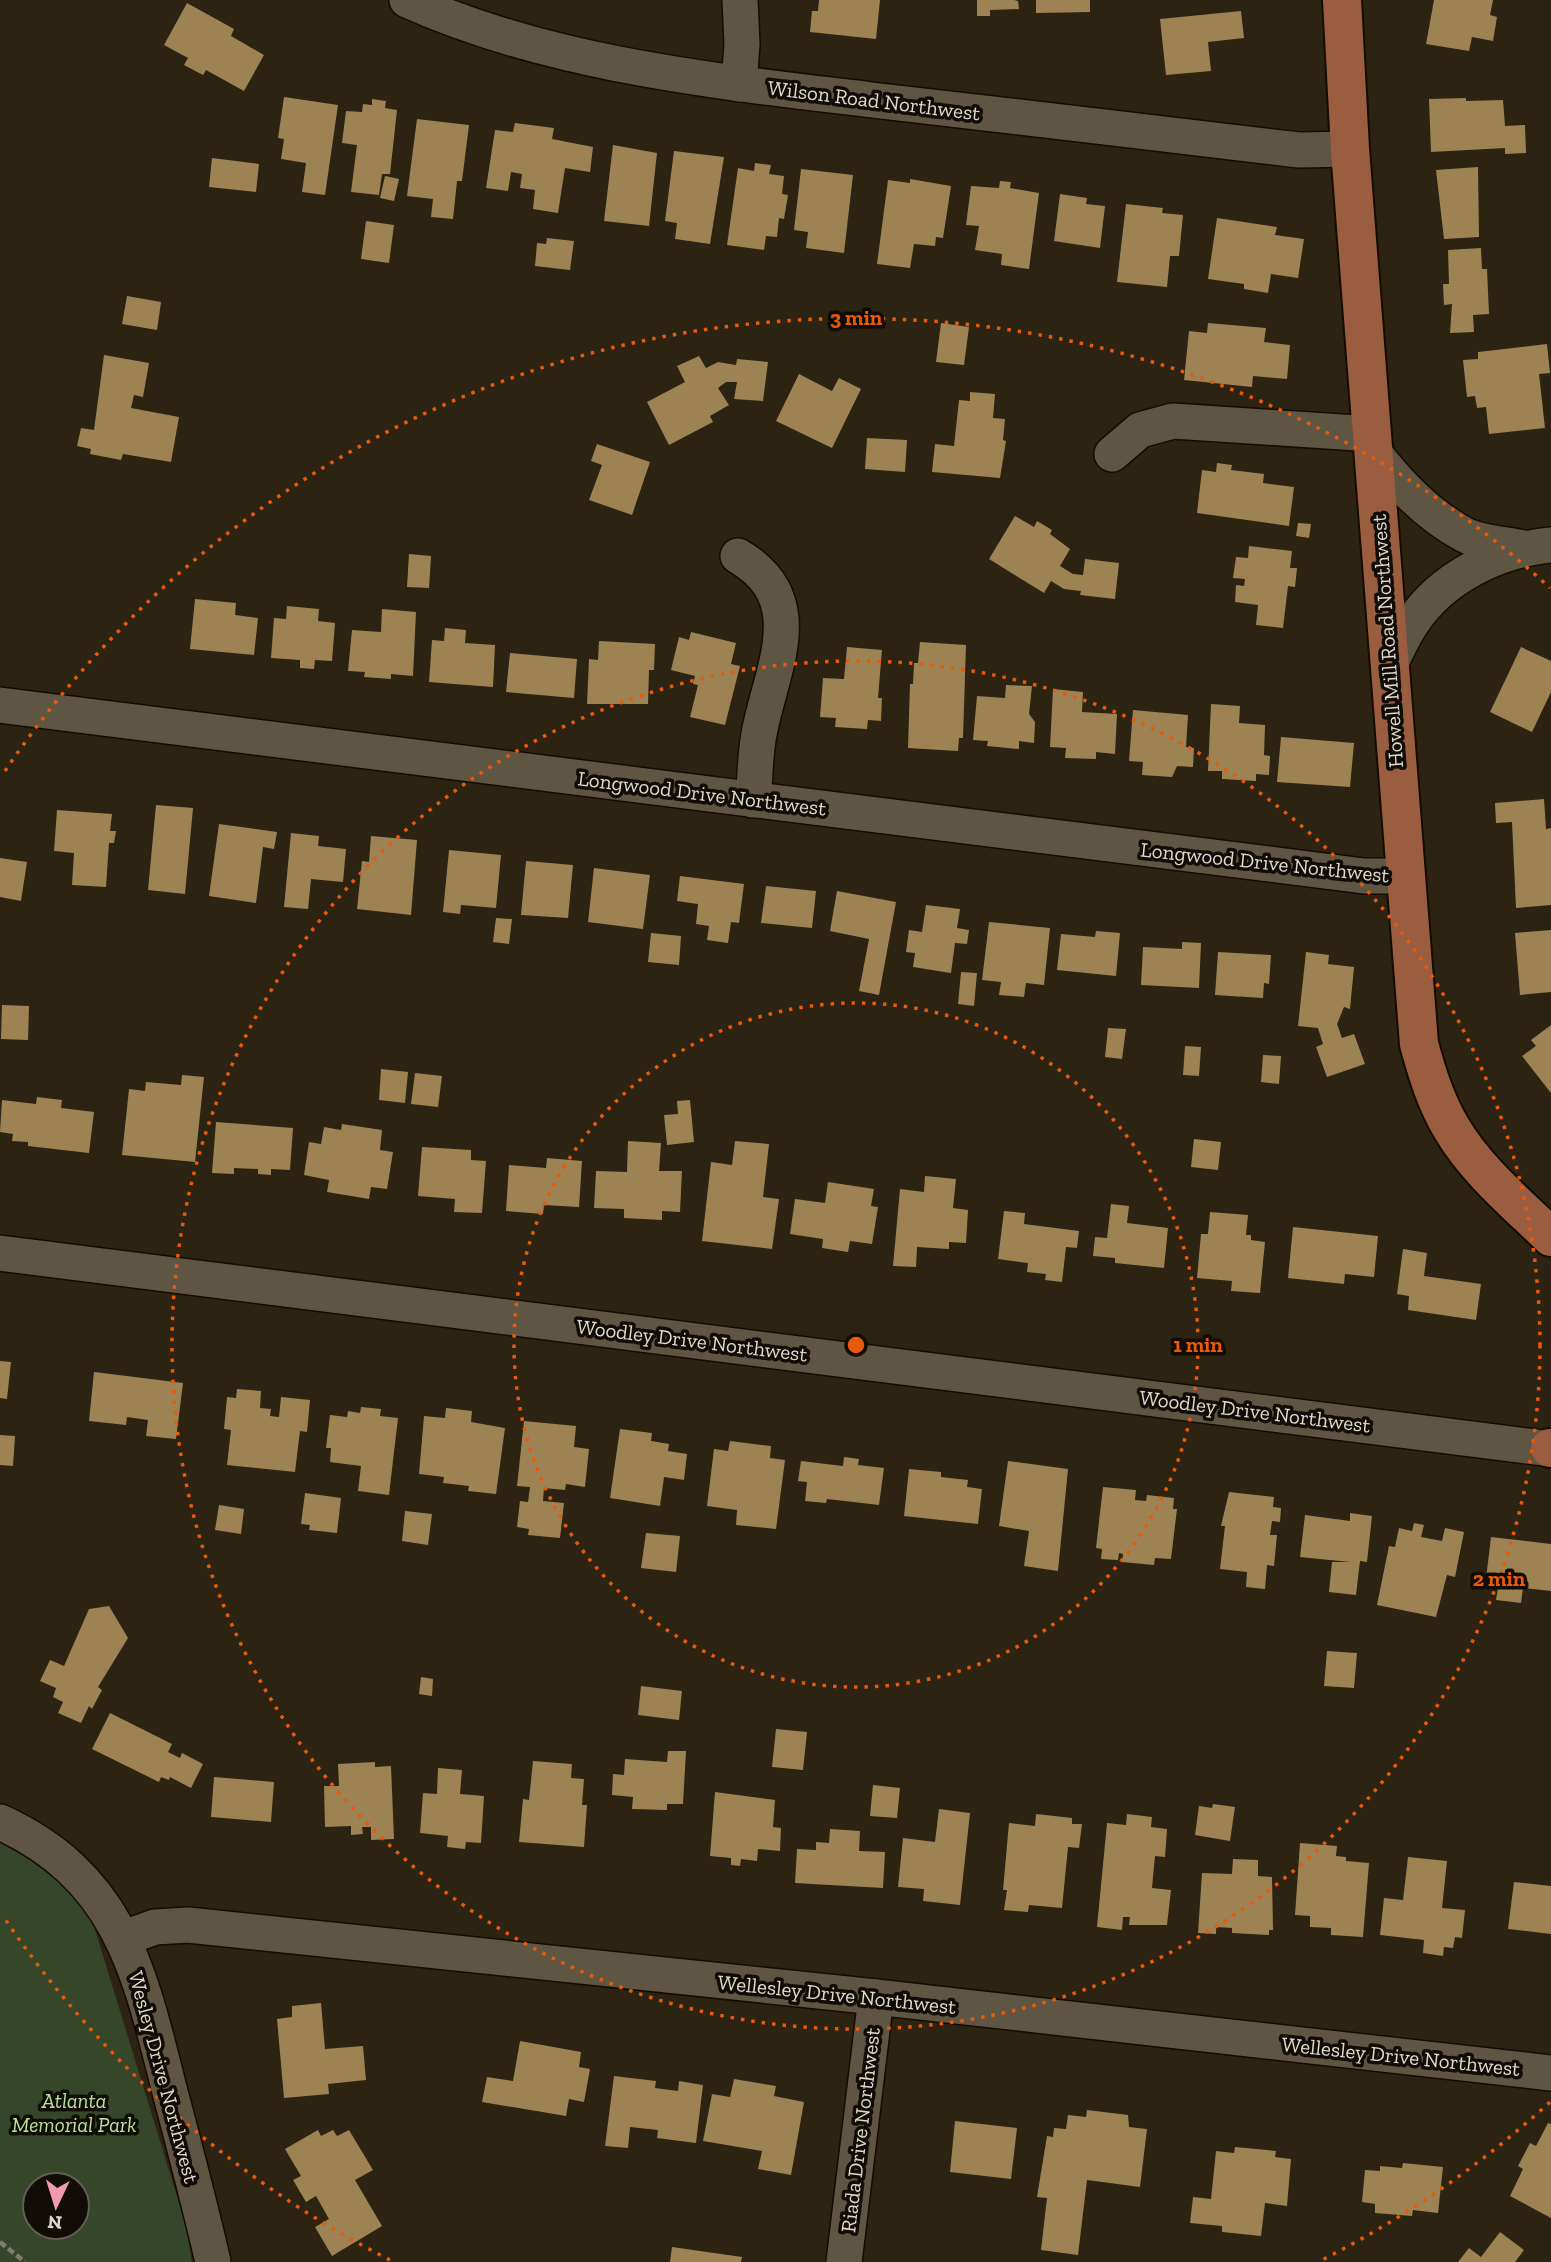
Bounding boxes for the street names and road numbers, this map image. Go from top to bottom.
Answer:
street label: Wilson Road Northwest [766,75,982,125]
street label: Howell Mill Road Northwest [1366,513,1408,769]
street label: Longwood Drive Northwest [576,765,828,821]
street label: Longwood Drive Northwest [1139,836,1391,888]
street label: Woodley Drive Northwest [575,1313,809,1367]
street label: Woodley Drive Northwest [1138,1384,1372,1438]
street label: Wesley Drive Northwest [124,1968,204,2186]
street label: Wellesley Drive Northwest [717,1969,958,2019]
street label: Riada Drive Northwest [835,2026,885,2234]
street label: Wellesley Drive Northwest [1281,2031,1522,2081]

